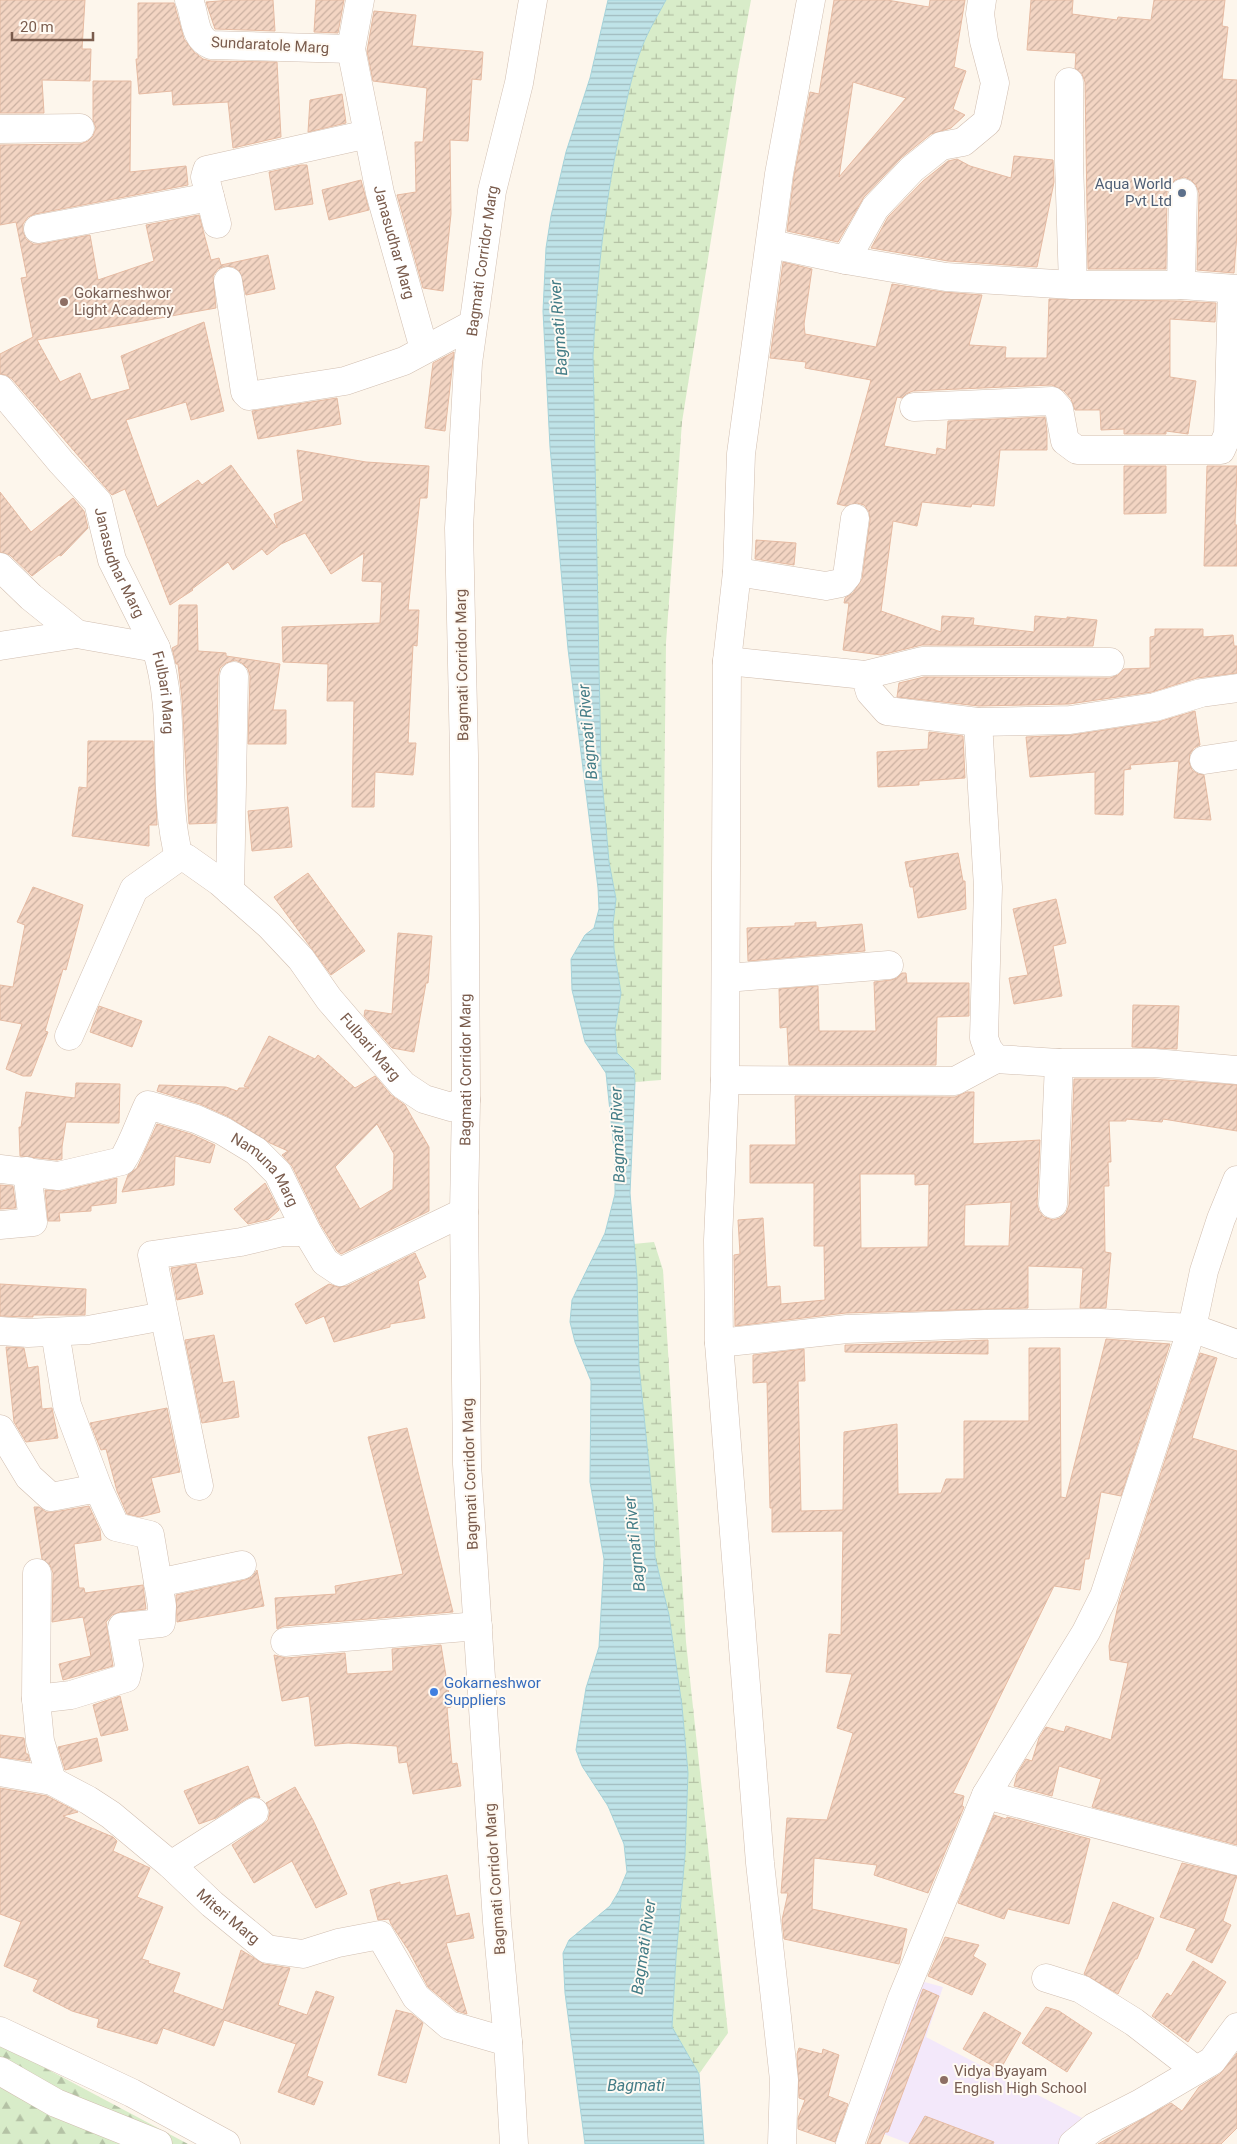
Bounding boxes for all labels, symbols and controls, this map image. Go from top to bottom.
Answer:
scale bar [12,10,94,42]
text: 20 m [20,18,54,36]
street label: Sundaratole Marg [210,33,330,57]
place label: Aqua World Pvt Ltd [1095,175,1172,210]
street label: Bagmati Corridor Marg [463,183,502,338]
street label: Janasudhar Marg [370,184,419,301]
marker: Aqua World Pvt Ltd [1176,187,1188,199]
water label: Bagmati River [546,279,571,376]
place label: Gokarneshwor Light Academy [74,284,174,319]
marker: Gokarneshwor Light Academy [58,296,70,308]
street label: Janasudhar Marg [91,505,148,621]
street label: Bagmati Corridor Marg [452,589,472,741]
street label: Fulbari Marg [148,649,178,735]
water label: Bagmati River [574,683,601,781]
street label: Bagmati Corridor Marg [456,993,475,1146]
street label: Fulbari Marg [336,1009,404,1085]
water label: Bagmati River [606,1086,629,1183]
street label: Namuna Marg [228,1129,302,1210]
street label: Bagmati Corridor Marg [458,1398,482,1550]
water label: Bagmati River [620,1495,649,1593]
place label: Gokarneshwor Suppliers [444,1674,541,1709]
marker: Gokarneshwor Suppliers [428,1686,440,1698]
street label: Bagmati Corridor Marg [481,1803,509,1955]
street label: Miteri Marg [193,1885,263,1948]
water label: Bagmati River [627,1898,660,1996]
place label: Vidya Byayam English High School [954,2062,1087,2097]
marker: Vidya Byayam English High School [938,2074,950,2086]
water label: Bagmati [607,2076,665,2095]

